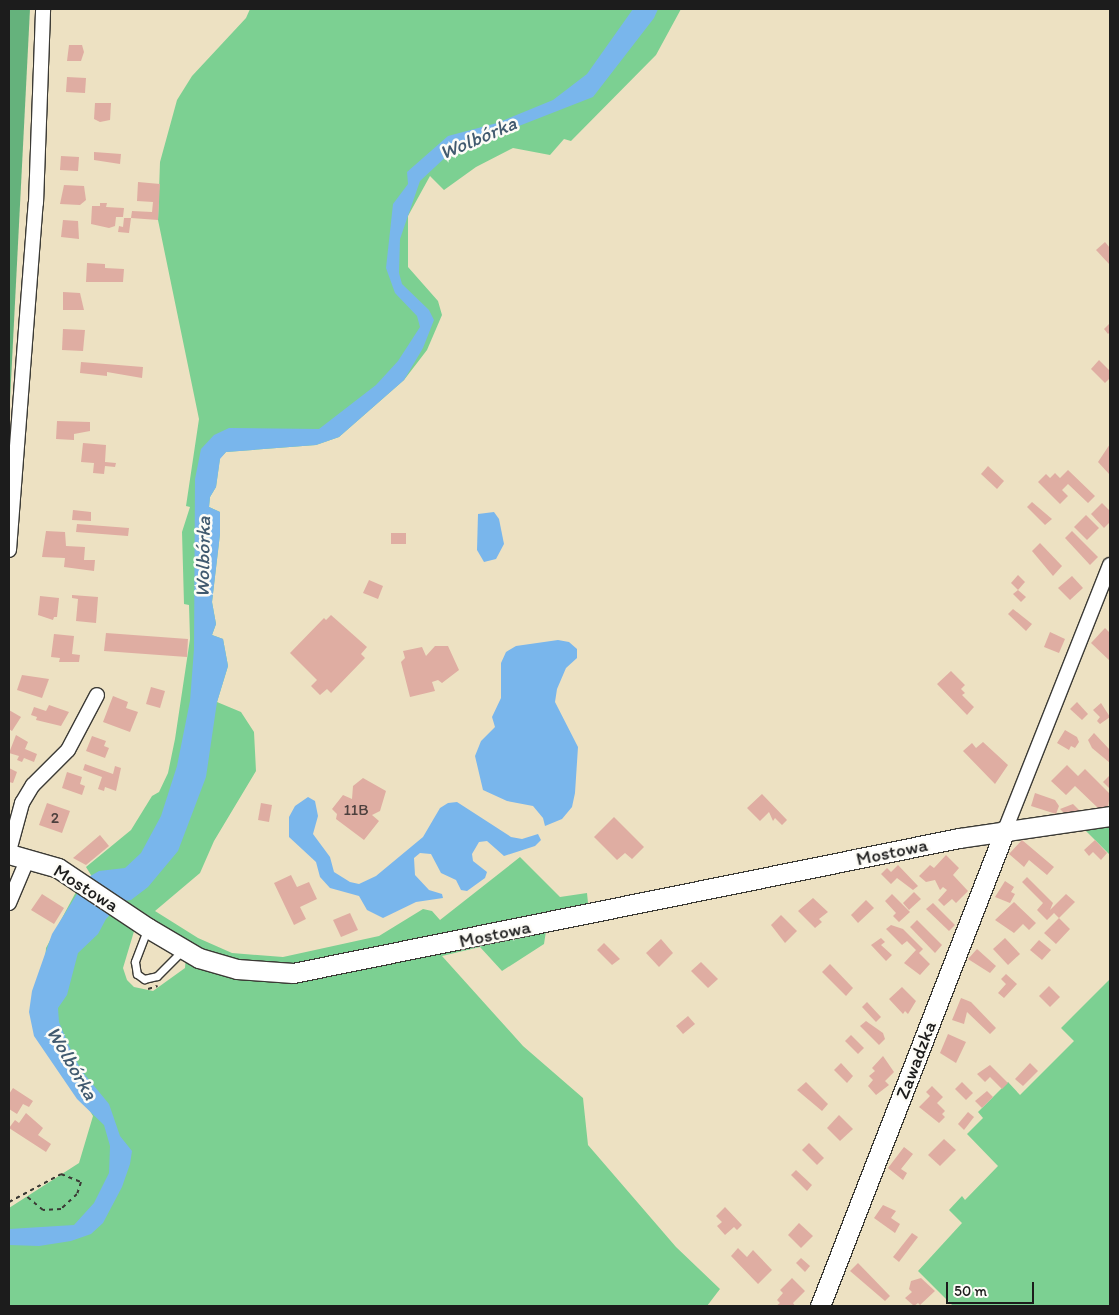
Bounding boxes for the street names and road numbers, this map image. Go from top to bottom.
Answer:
street label: Mostowa [854,833,930,871]
street label: Mostowa [49,859,123,917]
street label: Mostowa [457,915,533,953]
street label: Zawadzka [891,1018,941,1102]

